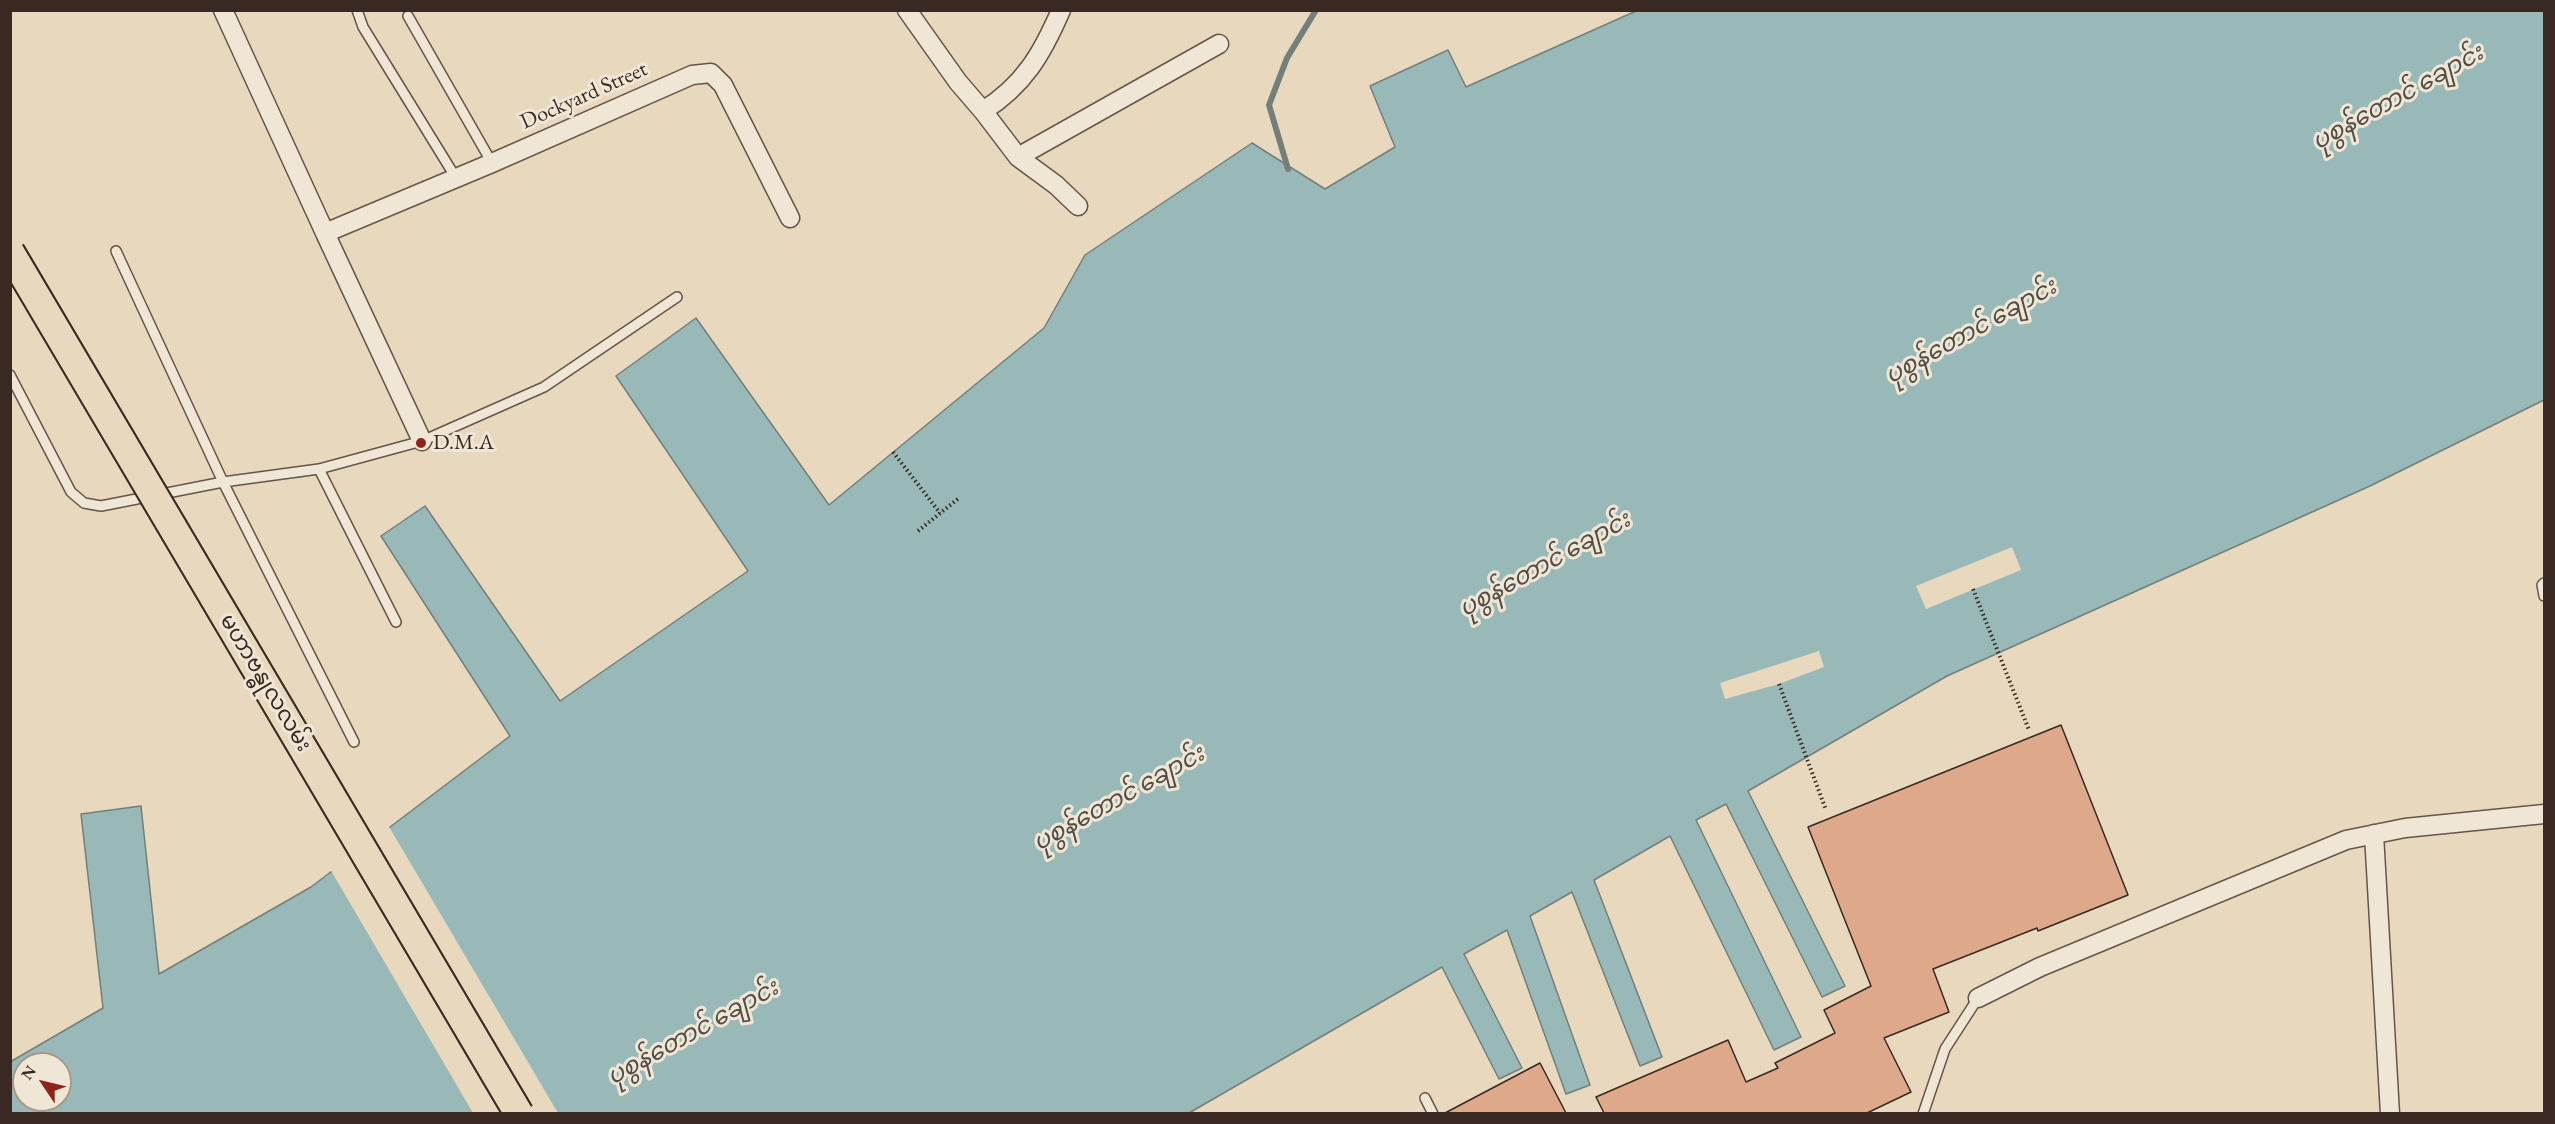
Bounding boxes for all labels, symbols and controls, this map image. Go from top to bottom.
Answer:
water label: ပုစွန်တောင် ချောင်း [2307,39,2489,157]
street label: Dockyard Street [516,56,652,136]
water label: ပုစွန်တောင် ချောင်း [1880,273,2062,391]
place label: D.M.A [433,430,494,456]
marker: D.M.A [414,436,428,450]
water label: ပုစွန်တောင် ချောင်း [1454,506,1636,624]
street label: မဟာဗန္ဓုလလမ်း [213,609,317,757]
water label: ပုစွန်တောင် ချောင်း [1028,740,1210,858]
water label: ပုစွန်တောင် ချောင်း [602,974,784,1092]
north arrow [12,1052,72,1112]
text: N [16,1061,41,1084]

